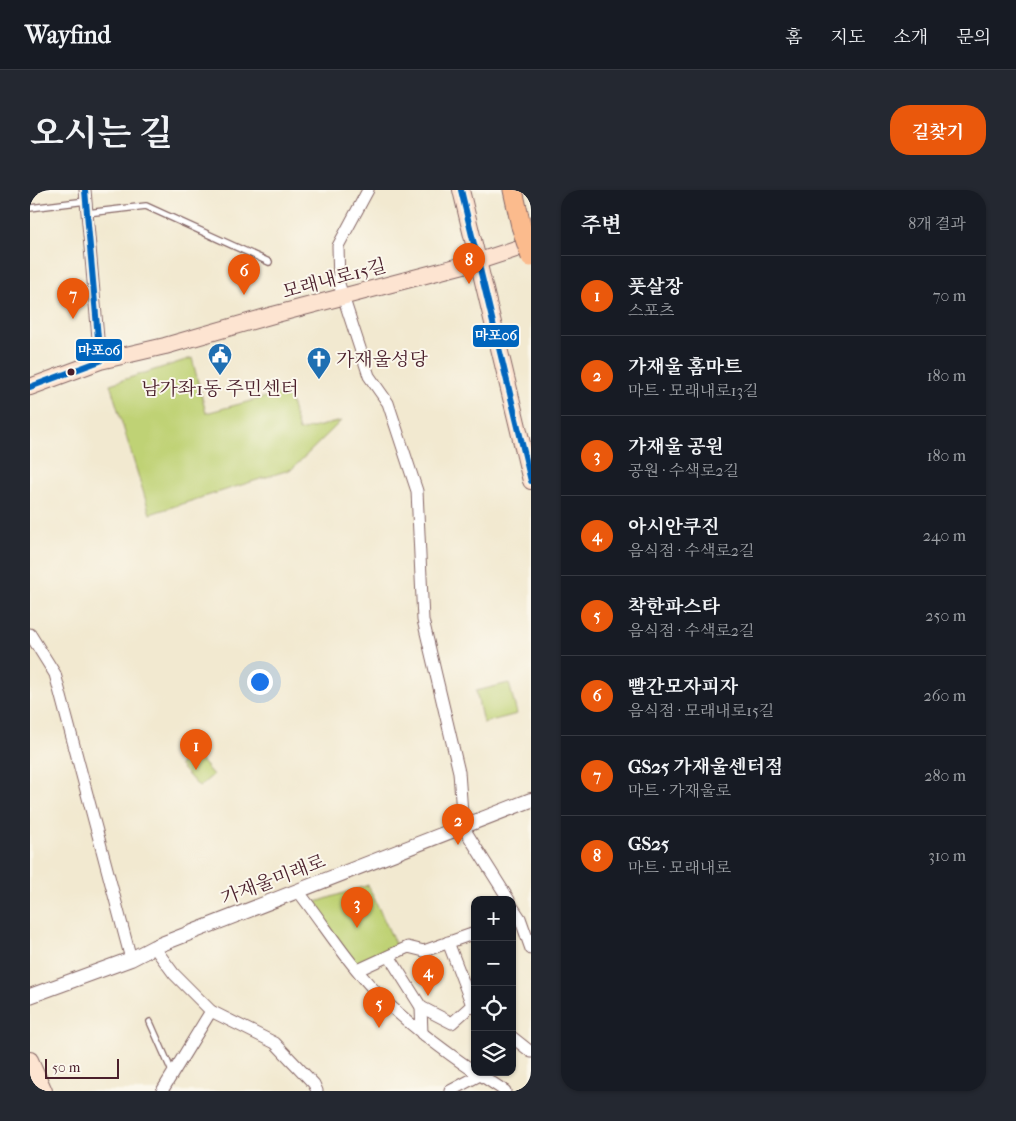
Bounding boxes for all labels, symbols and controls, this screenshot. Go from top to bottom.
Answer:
text: Wayfind [25,21,111,49]
text: 홈 [785,27,803,48]
text: 지도 [831,27,865,48]
text: 소개 [893,27,928,48]
text: 문의 [956,27,991,48]
button: 길찾기 [890,105,986,155]
text: 오시는 길 [30,113,173,154]
text: 주변 [581,213,622,237]
text: 8개 결과 [908,214,966,233]
pin: 8 [453,243,485,284]
pin: 6 [228,254,260,295]
street label: 모래내로15길 [280,255,389,303]
text: 풋살장 [628,276,683,298]
pin: 7 [57,278,89,319]
text: 1 [594,286,600,305]
text: 70 m [933,286,966,305]
text: 스포츠 [628,301,674,320]
line badge: 마포06 [472,324,520,348]
text: 마포06 [475,327,518,344]
line badge: 마포06 [75,338,123,362]
text: 마포06 [78,342,121,359]
public building icon: 남가좌1동 주민센터 [207,342,233,376]
church icon: 가재울성당 [306,346,332,380]
place label: 가재울성당 [336,349,428,371]
text: 가재울 홈마트 [628,356,742,378]
text: 2 [593,366,601,385]
text: 180 m [927,366,966,385]
unlabelled marker [66,367,76,377]
place label: 남가좌1동 주민센터 [141,378,299,400]
text: 마트 · 모래내로13길 [628,381,759,400]
text: 가재울 공원 [628,436,724,458]
text: 3 [594,446,600,465]
text: 180 m [927,446,966,465]
text: 공원 · 수색로2길 [628,461,739,480]
text: 아시안쿠진 [628,516,720,538]
text: 4 [592,526,602,545]
text: 240 m [923,526,966,545]
text: 음식점 · 수색로2길 [628,541,755,560]
text: 착한파스타 [628,596,720,618]
text: 5 [594,606,600,625]
text: 250 m [925,606,966,625]
text: 음식점 · 수색로2길 [628,621,755,640]
your location [247,669,273,695]
text: 빨간모자피자 [628,676,738,698]
text: 6 [593,686,601,705]
text: 260 m [924,686,966,705]
text: 음식점 · 모래내로15길 [628,701,774,720]
pin: 1 [180,729,212,770]
text: GS25 가재울센터점 [628,756,783,778]
text: 7 [593,766,601,785]
text: 280 m [924,766,966,785]
text: 마트 · 가재울로 [628,781,731,800]
pin: 2 [442,804,474,845]
text: GS25 [628,833,669,855]
text: 8 [593,846,601,865]
text: 310 m [928,846,966,865]
street label: 가재울미래로 [218,850,329,910]
text: 마트 · 모래내로 [628,858,731,877]
pin: 3 [341,887,373,928]
map controls [471,896,516,1076]
button: + [471,896,516,941]
button: − [471,941,516,986]
pin: 4 [412,955,444,996]
button: locate [471,986,516,1031]
pin: 5 [363,987,395,1028]
button: layers [471,1031,516,1076]
scale bar [45,1056,119,1079]
text: 50 m [52,1059,80,1076]

